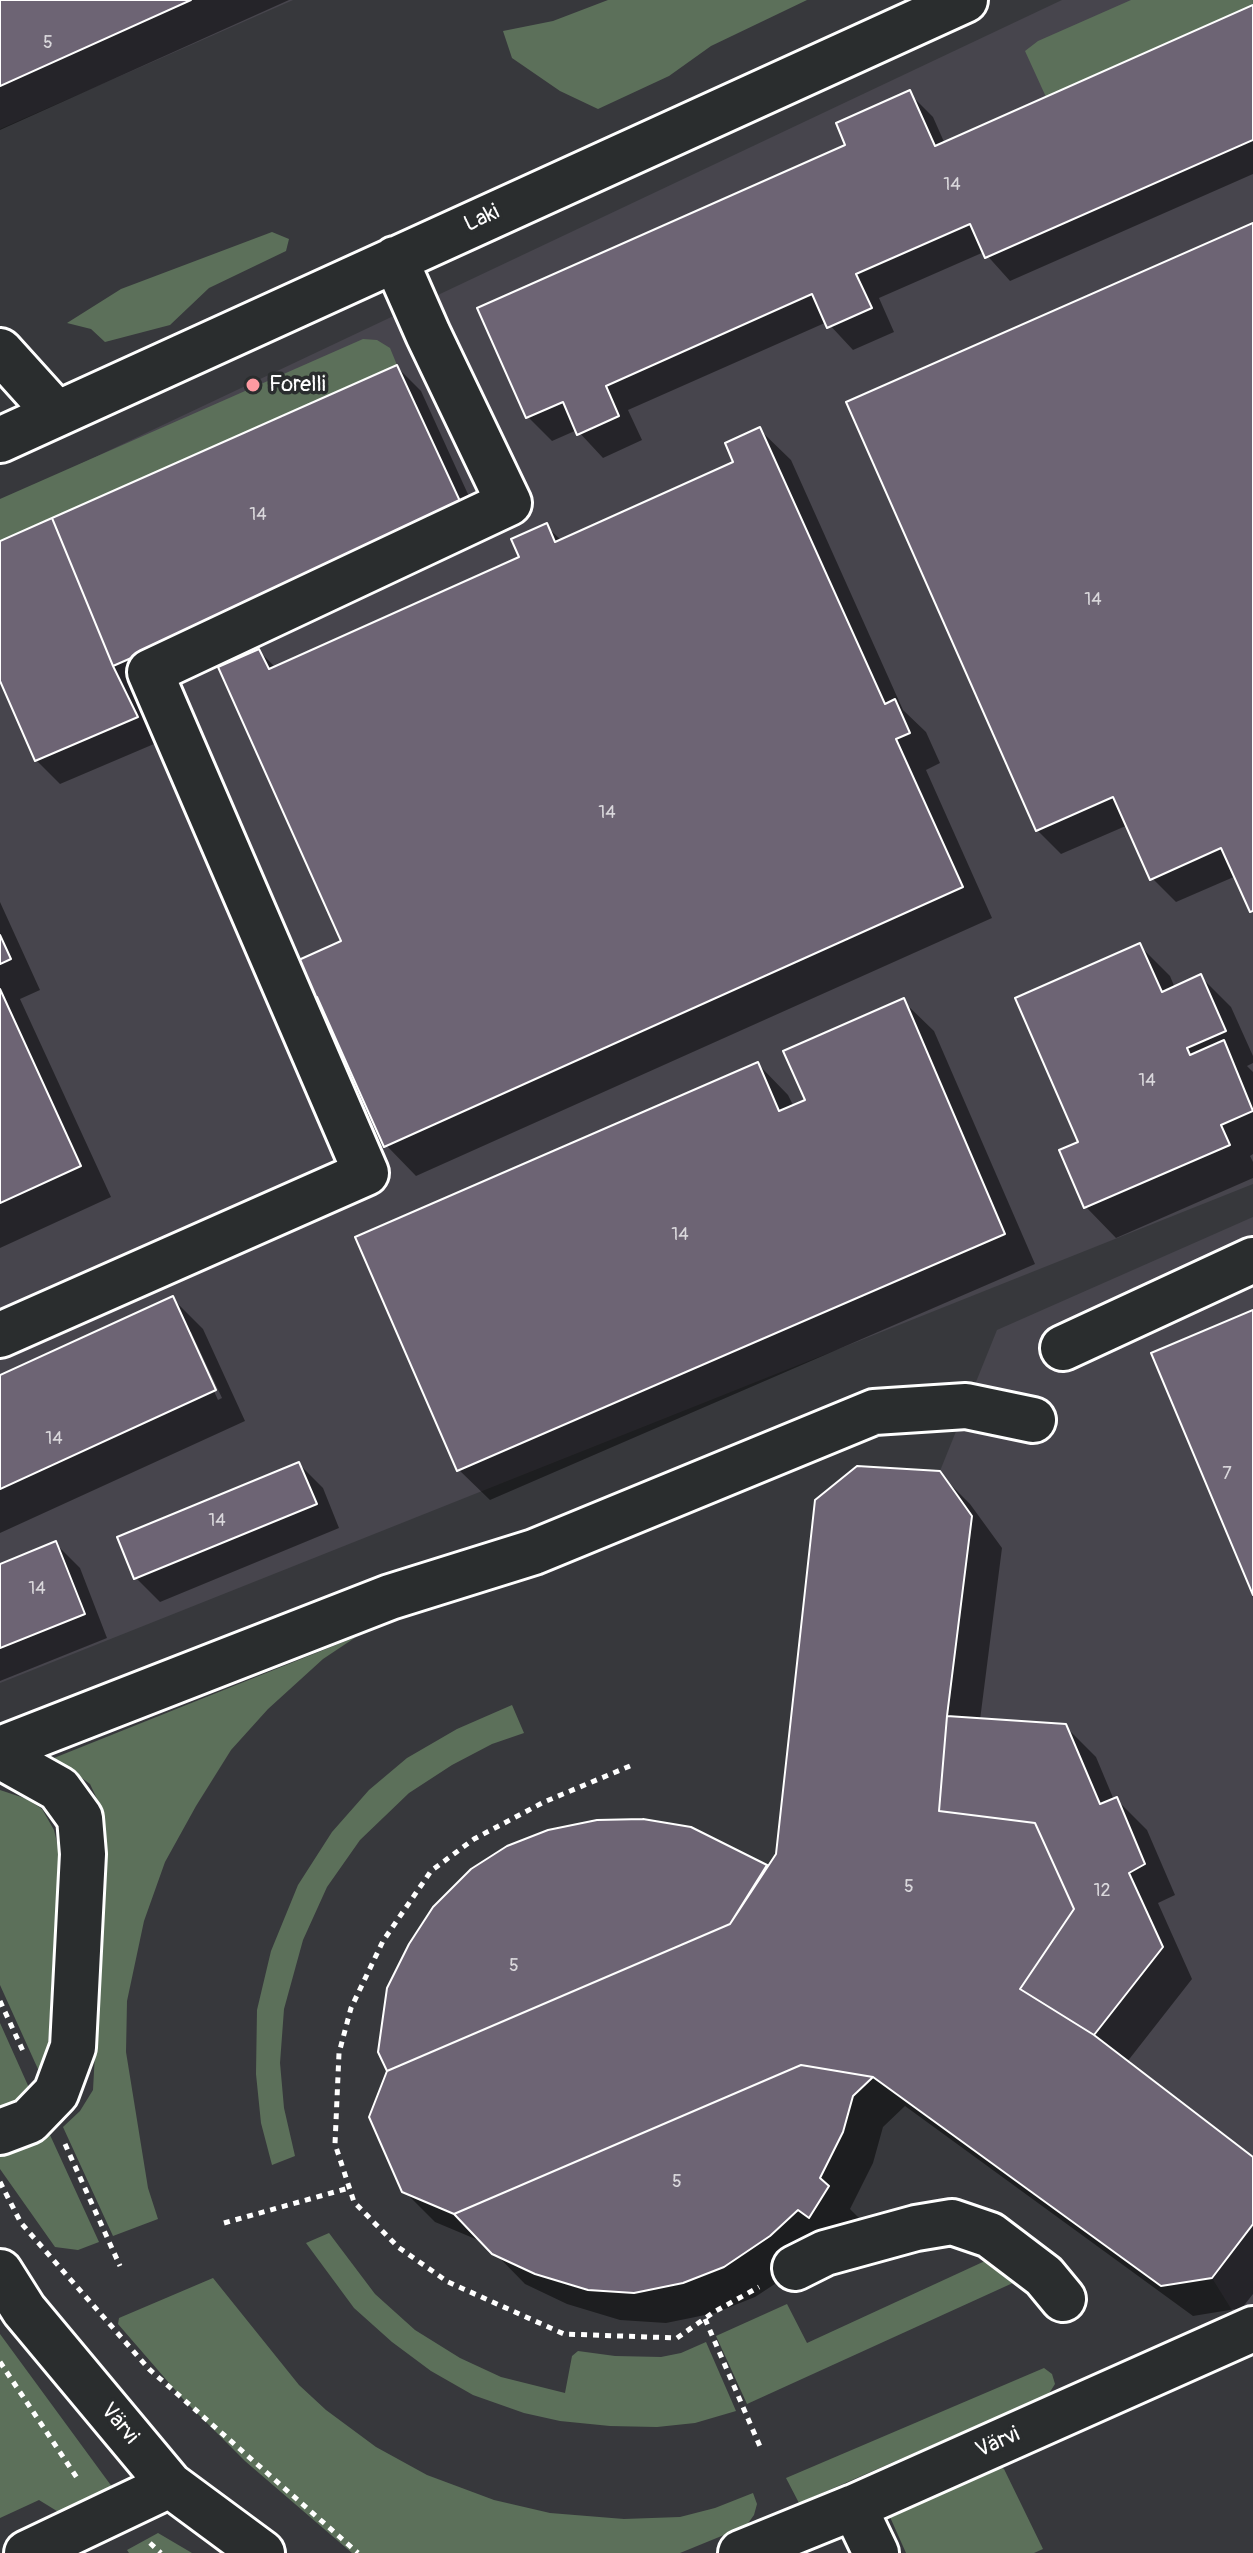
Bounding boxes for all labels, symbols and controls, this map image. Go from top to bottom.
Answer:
house number: 5 [43,32,53,54]
house number: 14 [943,174,961,196]
street label: Laki [460,199,504,239]
place label: Forelli [269,372,326,398]
marker: Forelli [244,376,262,394]
house number: 14 [249,504,267,526]
house number: 14 [1084,589,1102,611]
house number: 14 [598,802,616,824]
house number: 14 [1138,1070,1156,1092]
house number: 14 [671,1224,689,1246]
house number: 14 [45,1428,63,1450]
house number: 7 [1222,1463,1232,1485]
house number: 14 [208,1510,226,1532]
house number: 14 [28,1578,46,1600]
house number: 5 [904,1876,914,1898]
house number: 12 [1093,1880,1111,1902]
house number: 5 [509,1955,519,1977]
house number: 5 [672,2171,682,2193]
street label: Värvi [94,2398,144,2450]
street label: Värvi [972,2422,1024,2464]

